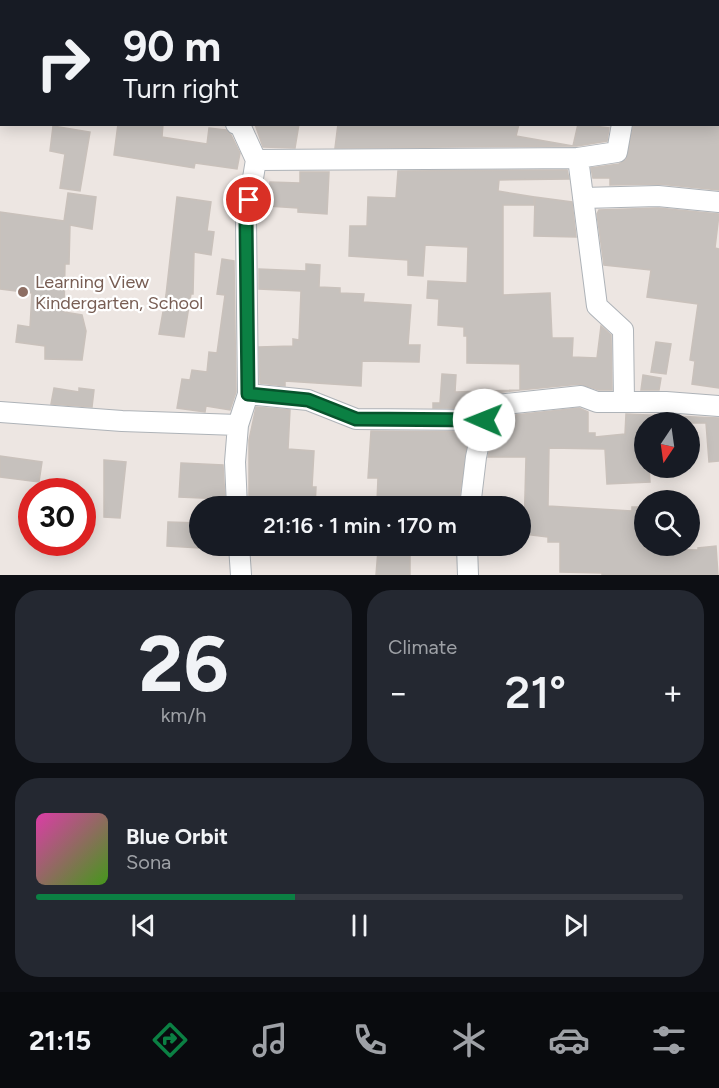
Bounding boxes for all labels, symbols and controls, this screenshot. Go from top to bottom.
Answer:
text: 90 m [123,21,221,72]
icon: right [24,24,102,102]
text: Turn right [123,72,239,105]
pin [223,174,274,225]
icon: arrive [232,183,265,216]
place label: Learning View Kindergarten, School [35,271,203,314]
marker: Learning View Kindergarten, School [16,285,30,299]
position arrow [452,388,516,452]
north arrow [634,412,700,478]
map controls [634,412,700,556]
speed limit sign: 30 [18,478,96,556]
button: search [634,490,700,556]
text: 21:16 · 1 min · 170 m [263,512,457,539]
text: 26 [138,617,229,711]
text: Climate [388,635,457,659]
text: 21° [505,665,566,719]
text: − [388,673,409,712]
text: + [662,673,683,712]
text: km/h [161,703,206,727]
text: Blue Orbit [126,823,228,850]
text: Sona [126,850,171,874]
icon: previous [127,909,160,942]
icon: pause [343,909,376,942]
icon: next [559,909,592,942]
icon: directions [149,1019,191,1061]
icon: music [249,1019,291,1061]
icon: phone [349,1019,391,1061]
icon: climate [448,1019,490,1061]
icon: car [548,1019,590,1061]
icon: filters [648,1019,690,1061]
text: 21:15 [29,1024,91,1057]

